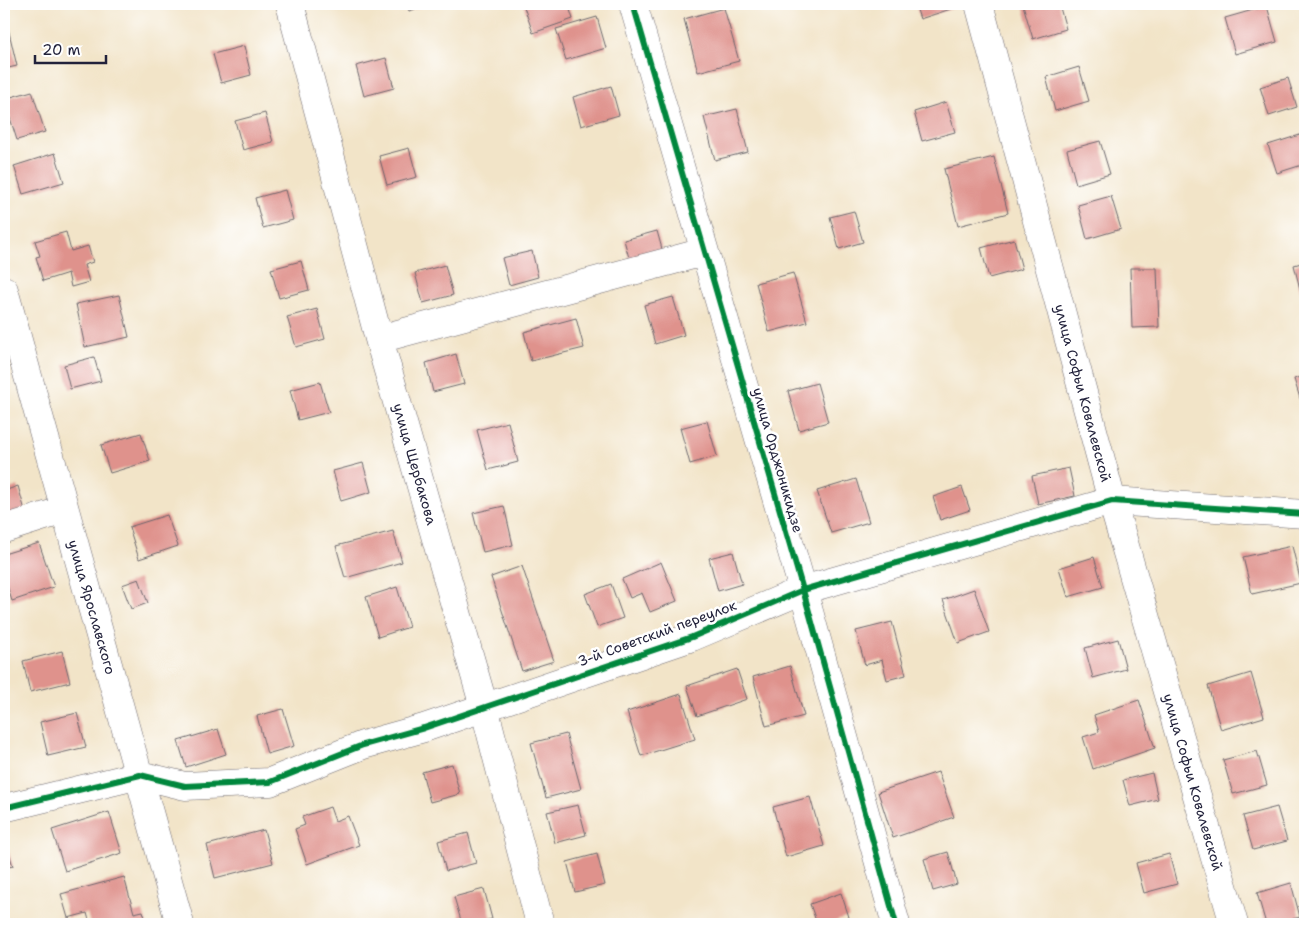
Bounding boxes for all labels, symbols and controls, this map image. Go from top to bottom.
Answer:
scale bar [35,32,106,64]
text: 20 m [42,40,81,60]
street label: улица Софьи Ковалевской [1051,302,1115,484]
street label: улица Орджоникидзе [749,385,807,535]
street label: улица Щербакова [389,401,441,527]
street label: улица Ярославского [64,538,120,676]
street label: 3-й Советский переулок [575,596,739,670]
street label: улица Софьи Ковалевской [1159,691,1227,873]

